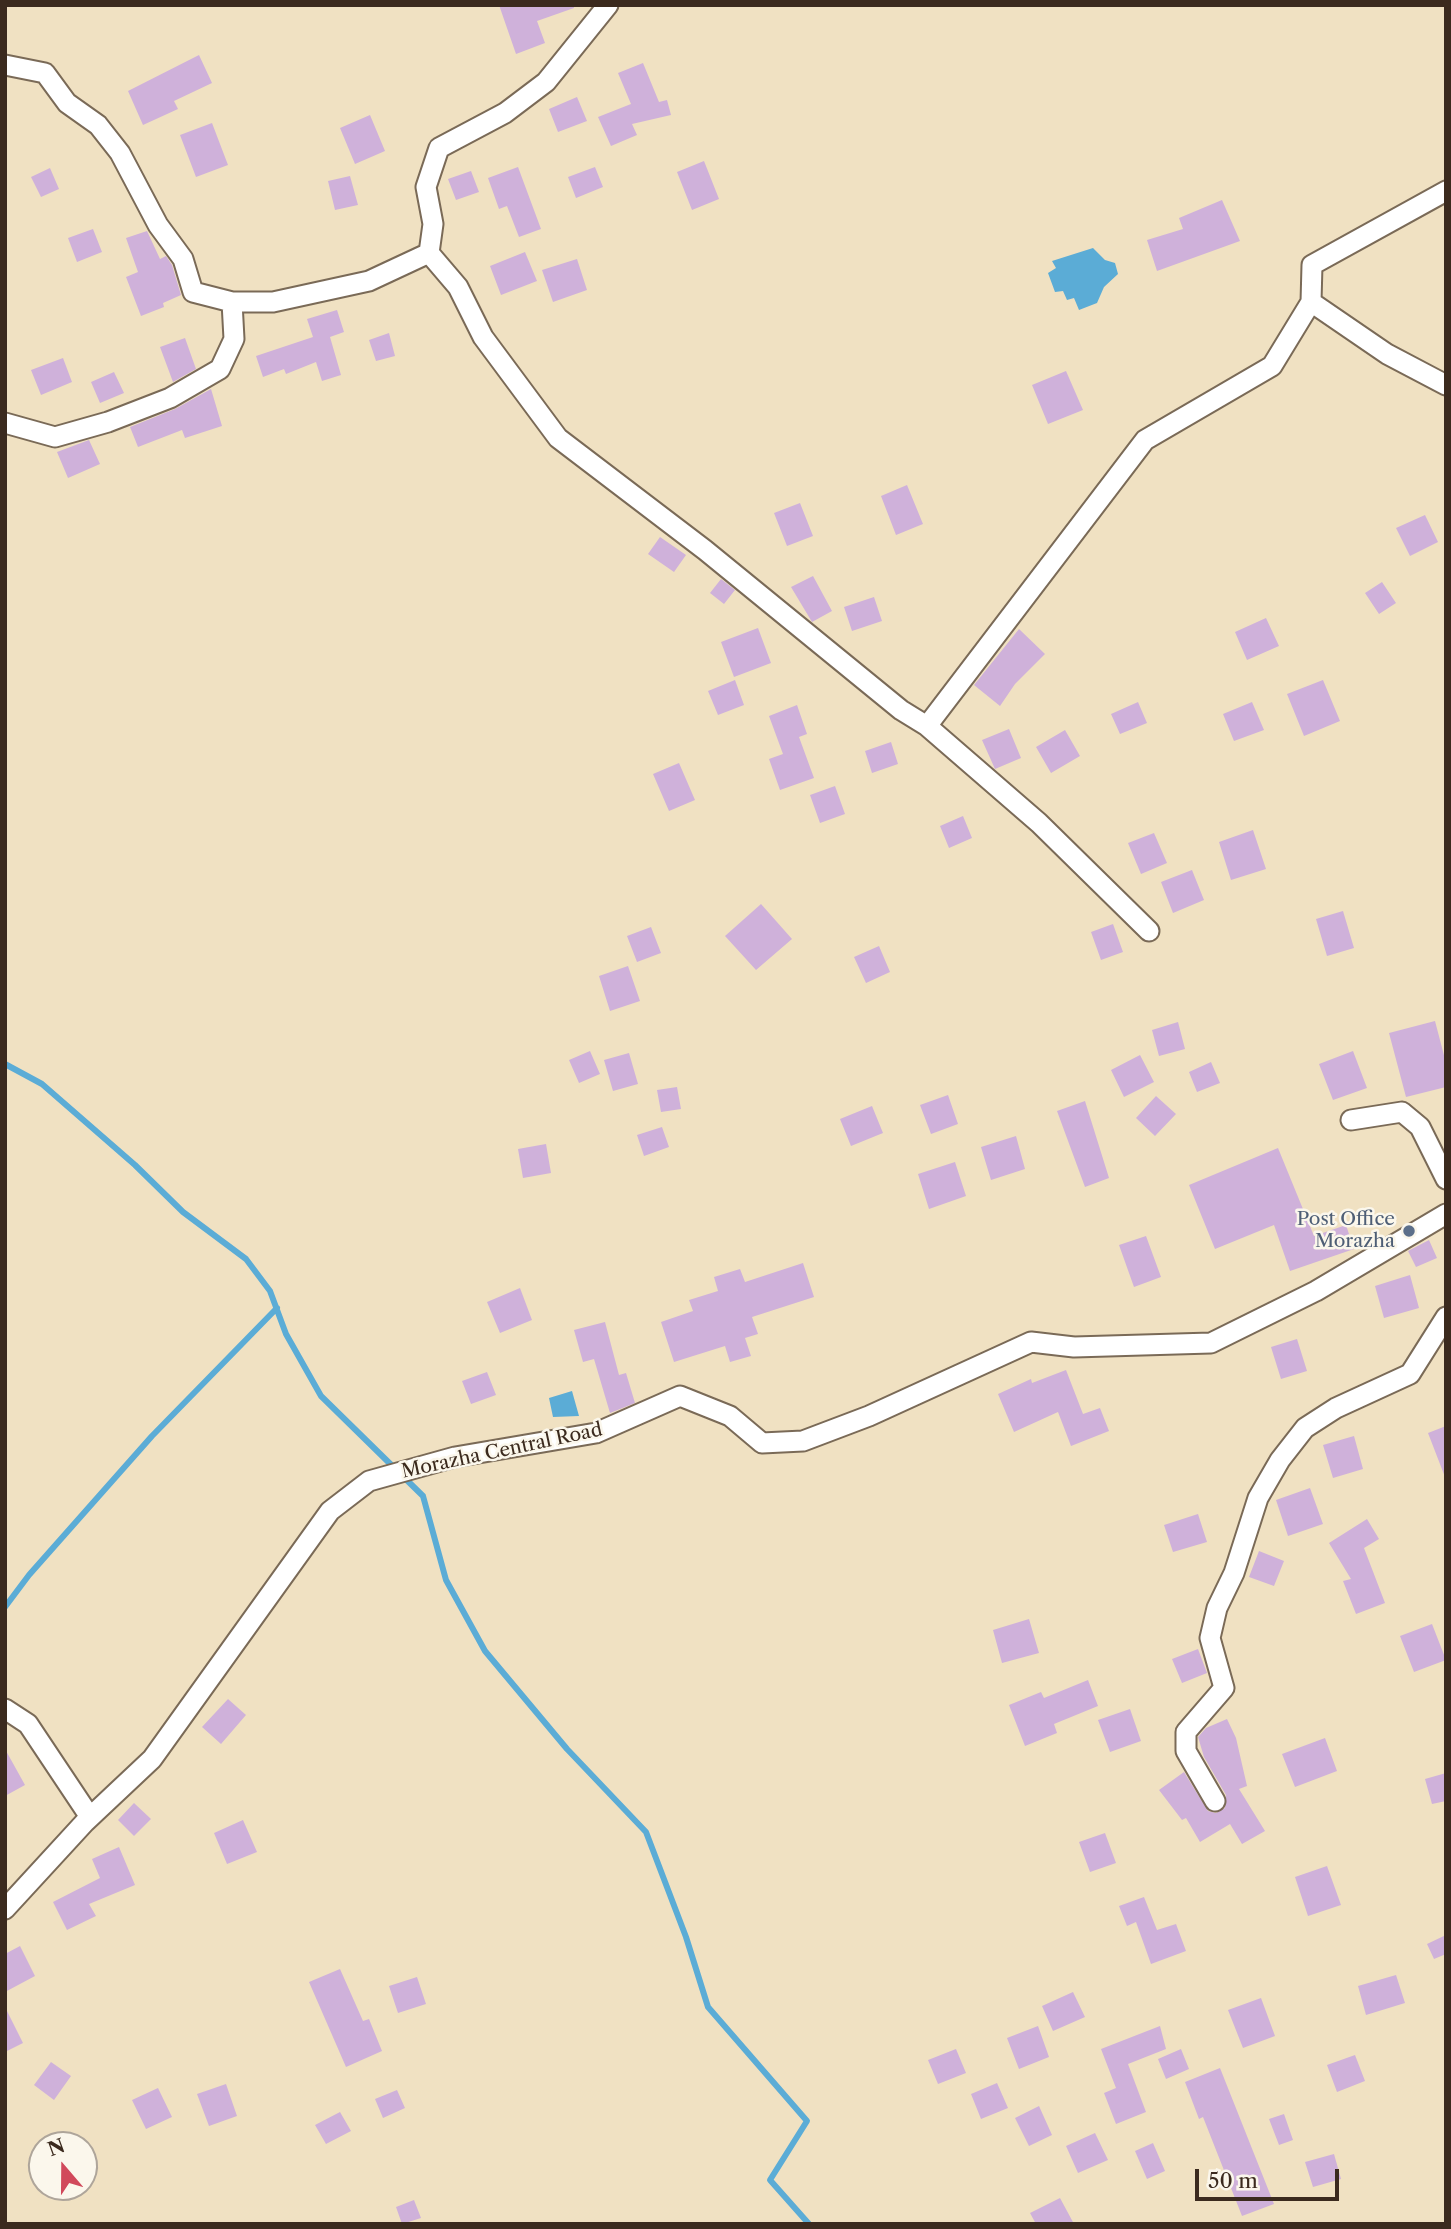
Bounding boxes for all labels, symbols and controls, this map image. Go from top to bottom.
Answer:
place label: Post Office Morazha [1297,1209,1395,1253]
marker: Post Office Morazha [1401,1223,1417,1239]
street label: Morazha Central Road [400,1419,604,1483]
north arrow [28,2131,98,2201]
text: N [45,2134,68,2161]
scale bar [1199,2156,1342,2200]
text: 50 m [1208,2168,1258,2193]

